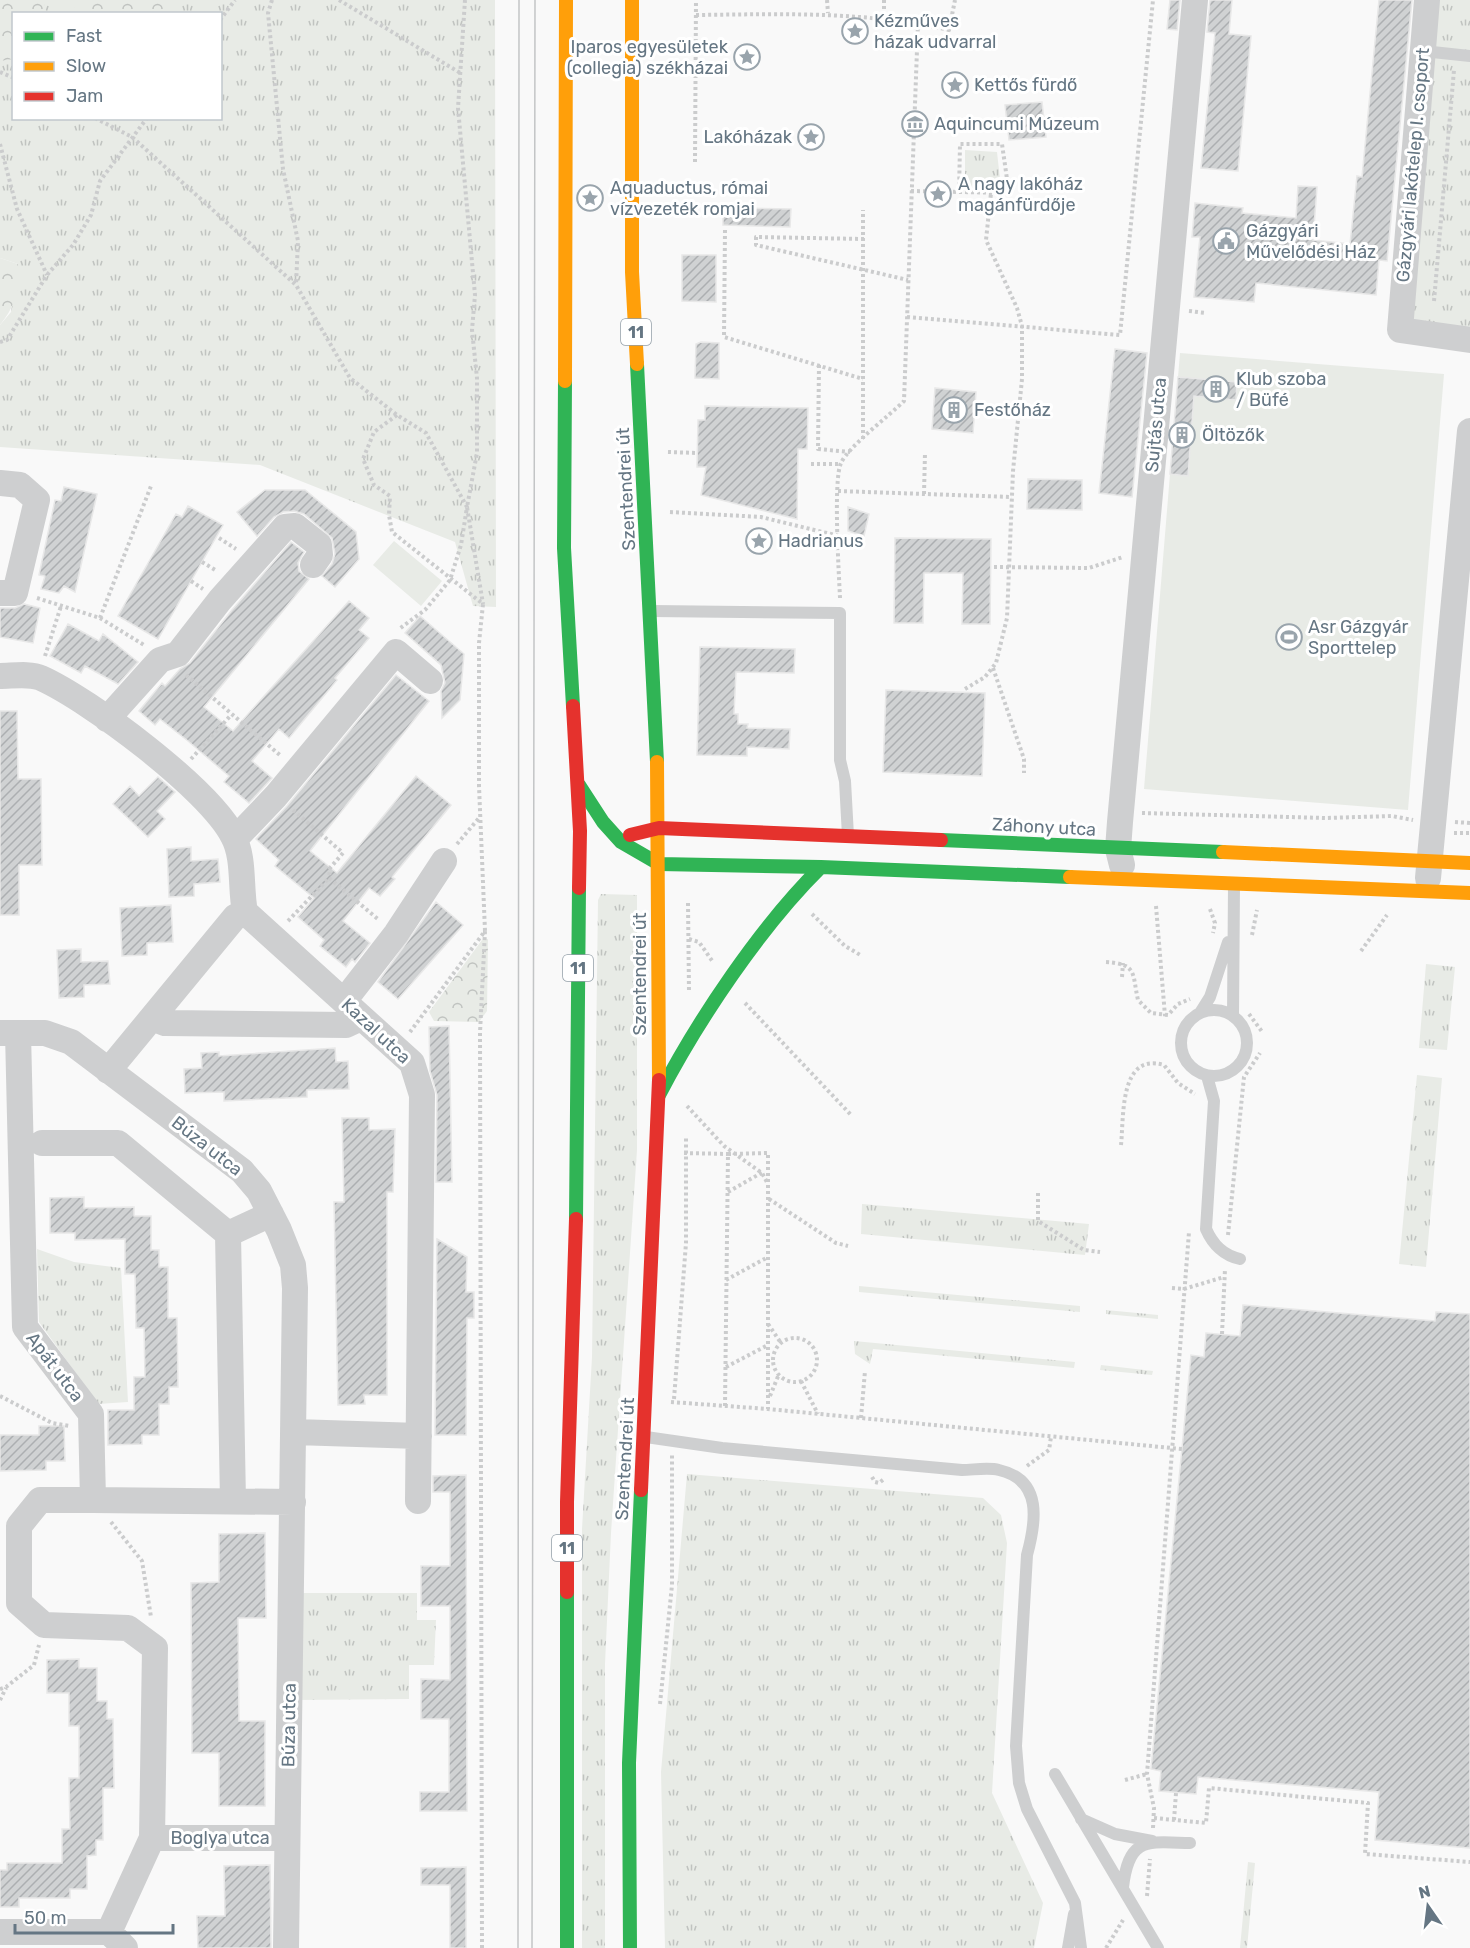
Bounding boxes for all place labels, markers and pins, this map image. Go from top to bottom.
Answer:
place label: Kézműves házak udvarral [874,10,996,53]
place icon: Kézműves házak udvarral [840,16,870,46]
place label: Iparos egyesületek (collegia) székházai [567,36,729,79]
place icon: Iparos egyesületek (collegia) székházai [732,42,762,72]
place icon: Kettős fürdő [940,70,970,100]
place label: Kettős fürdő [974,74,1077,96]
museum icon: Aquincumi Múzeum [900,109,930,139]
place label: Aquincumi Múzeum [934,113,1099,135]
place icon: Lakóházak [796,122,826,152]
place label: Lakóházak [703,126,793,148]
place label: A nagy lakóház magánfürdője [958,173,1083,216]
place label: Aquaductus, római vízvezeték romjai [610,177,768,220]
place icon: A nagy lakóház magánfürdője [923,179,953,209]
place icon: Aquaductus, római vízvezeték romjai [575,183,605,213]
place label: Gázgyári Művelődési Ház [1246,220,1376,263]
public building icon: Gázgyári Művelődési Ház [1211,226,1241,256]
place label: Klub szoba / Büfé [1236,368,1326,411]
building icon: Klub szoba / Büfé [1201,374,1231,404]
building icon: Festőház [939,395,969,425]
place label: Festőház [974,399,1051,421]
building icon: Öltözők [1167,420,1197,450]
place label: Öltözők [1202,424,1265,446]
place icon: Hadrianus [744,526,774,556]
place label: Hadrianus [778,530,864,552]
place label: Asr Gázgyár Sporttelep [1308,616,1409,659]
sports icon: Asr Gázgyár Sporttelep [1274,622,1304,652]

